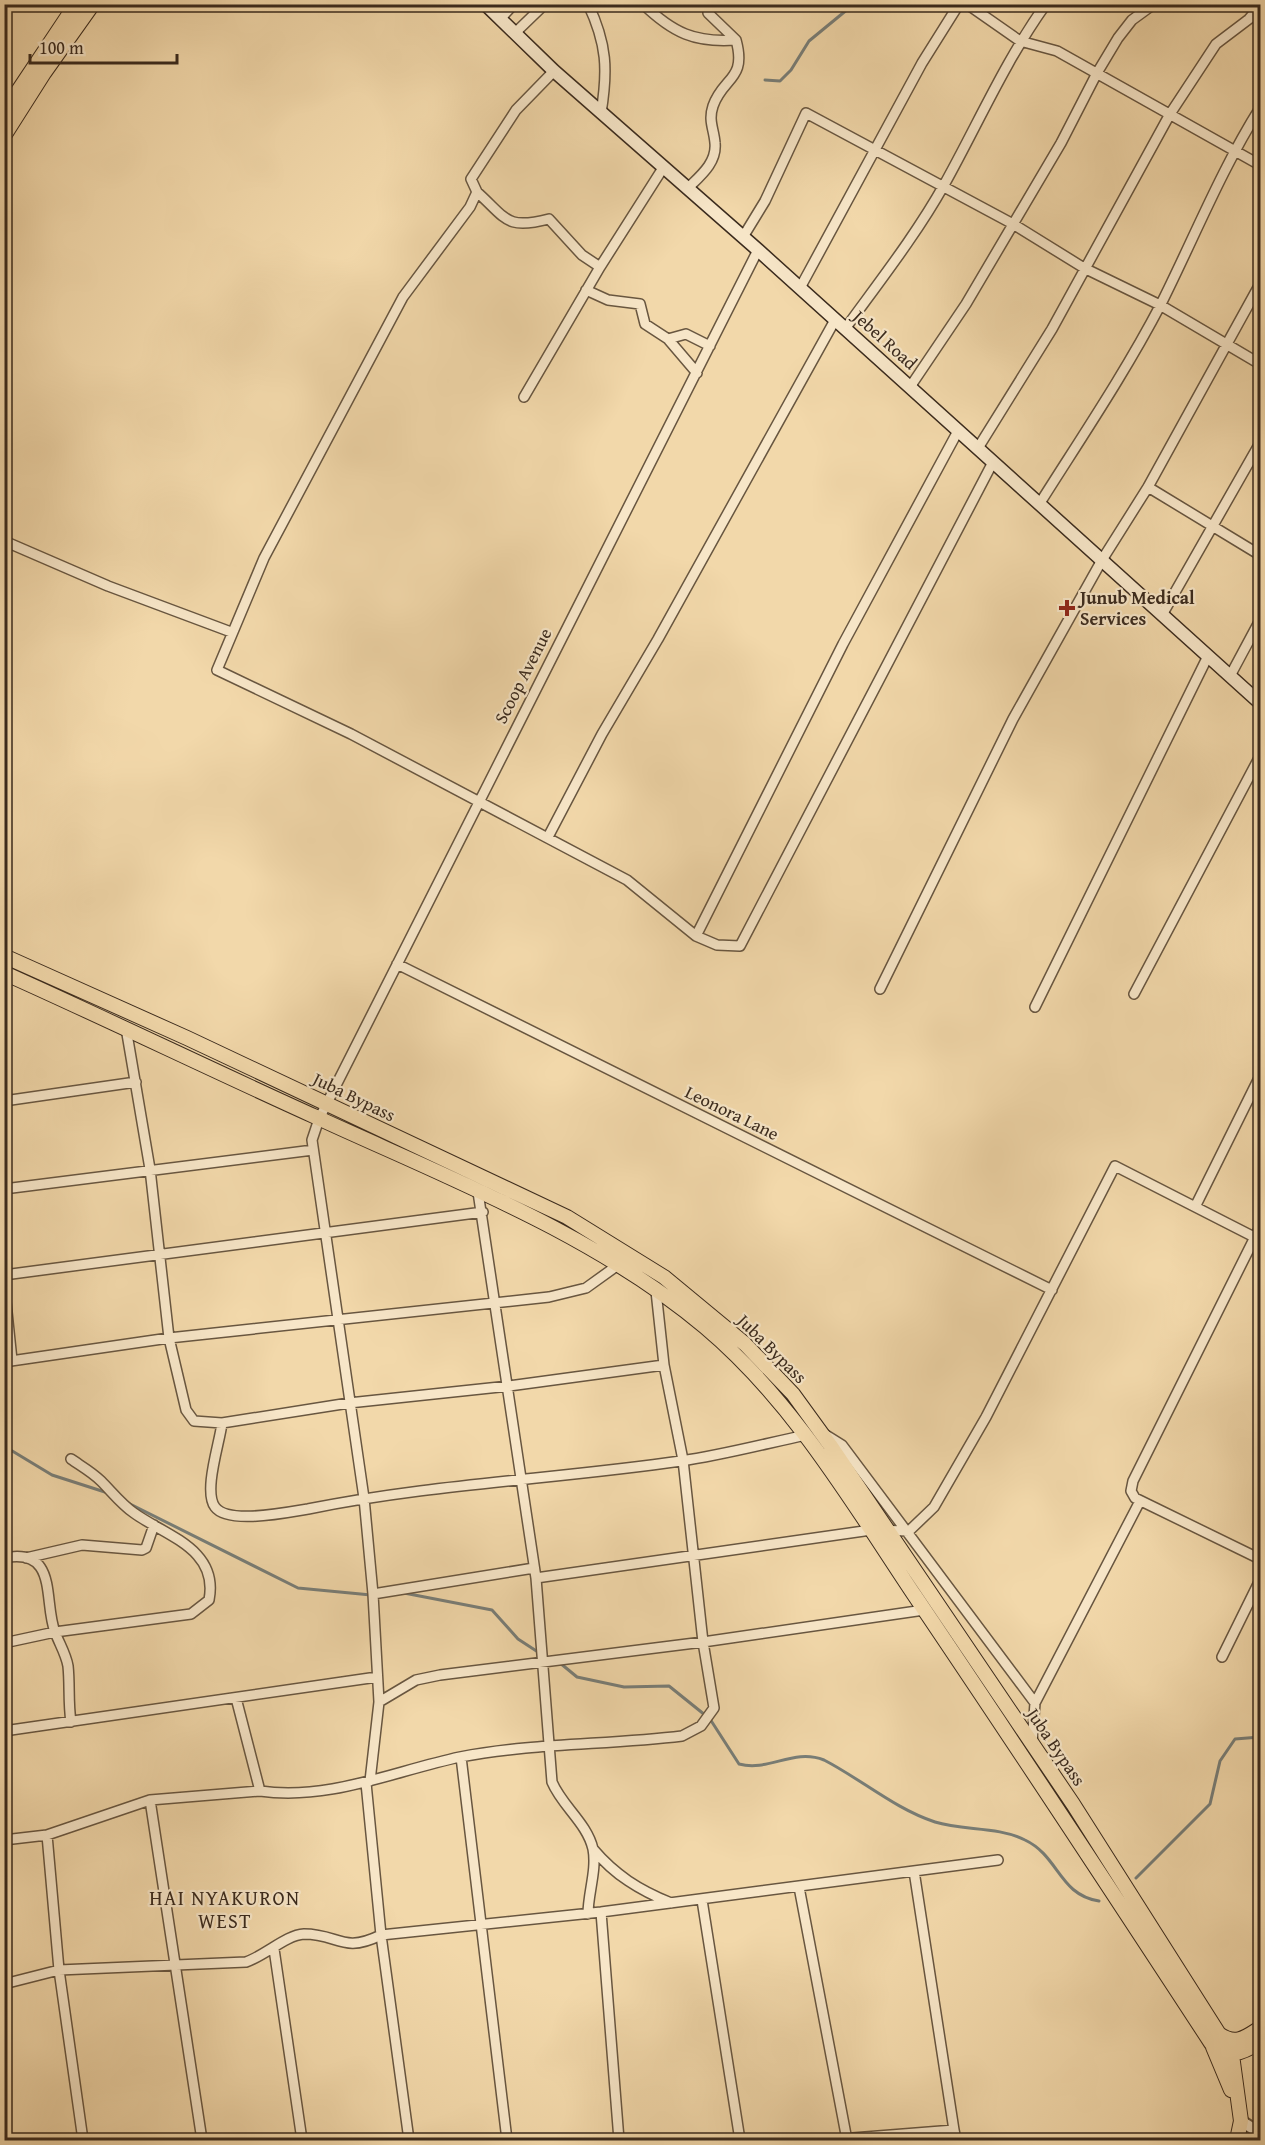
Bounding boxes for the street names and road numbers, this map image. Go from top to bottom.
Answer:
street label: Jebel Road [846,302,924,376]
street label: Scoop Avenue [487,623,558,728]
street label: Juba Bypass [307,1064,400,1128]
street label: Leonora Lane [681,1078,784,1147]
street label: Juba Bypass [730,1306,813,1390]
street label: Juba Bypass [1019,1701,1092,1791]

